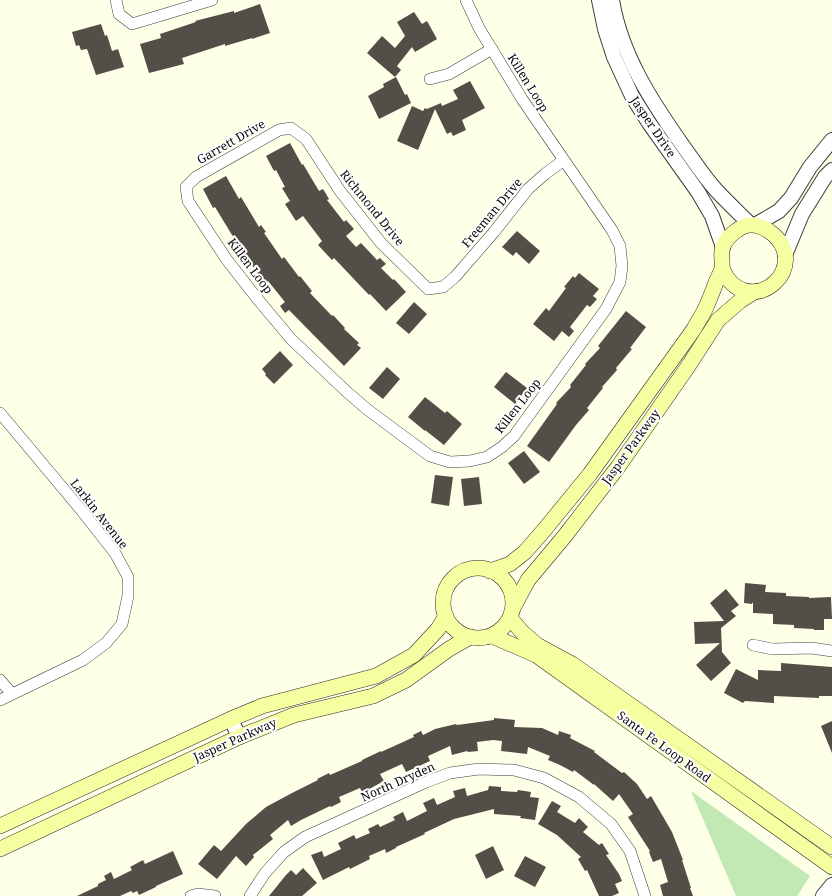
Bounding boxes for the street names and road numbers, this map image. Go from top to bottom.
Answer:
street label: Killen Loop [504,50,553,115]
street label: Jasper Drive [626,92,680,161]
street label: Garrett Drive [194,115,268,168]
street label: Richmond Drive [336,166,408,249]
street label: Freeman Drive [457,174,526,251]
street label: Killen Loop [224,234,277,297]
street label: Killen Loop [491,375,545,437]
street label: Jasper Parkway [597,405,664,489]
street label: Larkin Avenue [67,475,132,552]
street label: Santa Fe Loop Road [614,707,715,787]
street label: Jasper Parkway [190,714,279,766]
street label: North Dryden [358,758,438,805]

